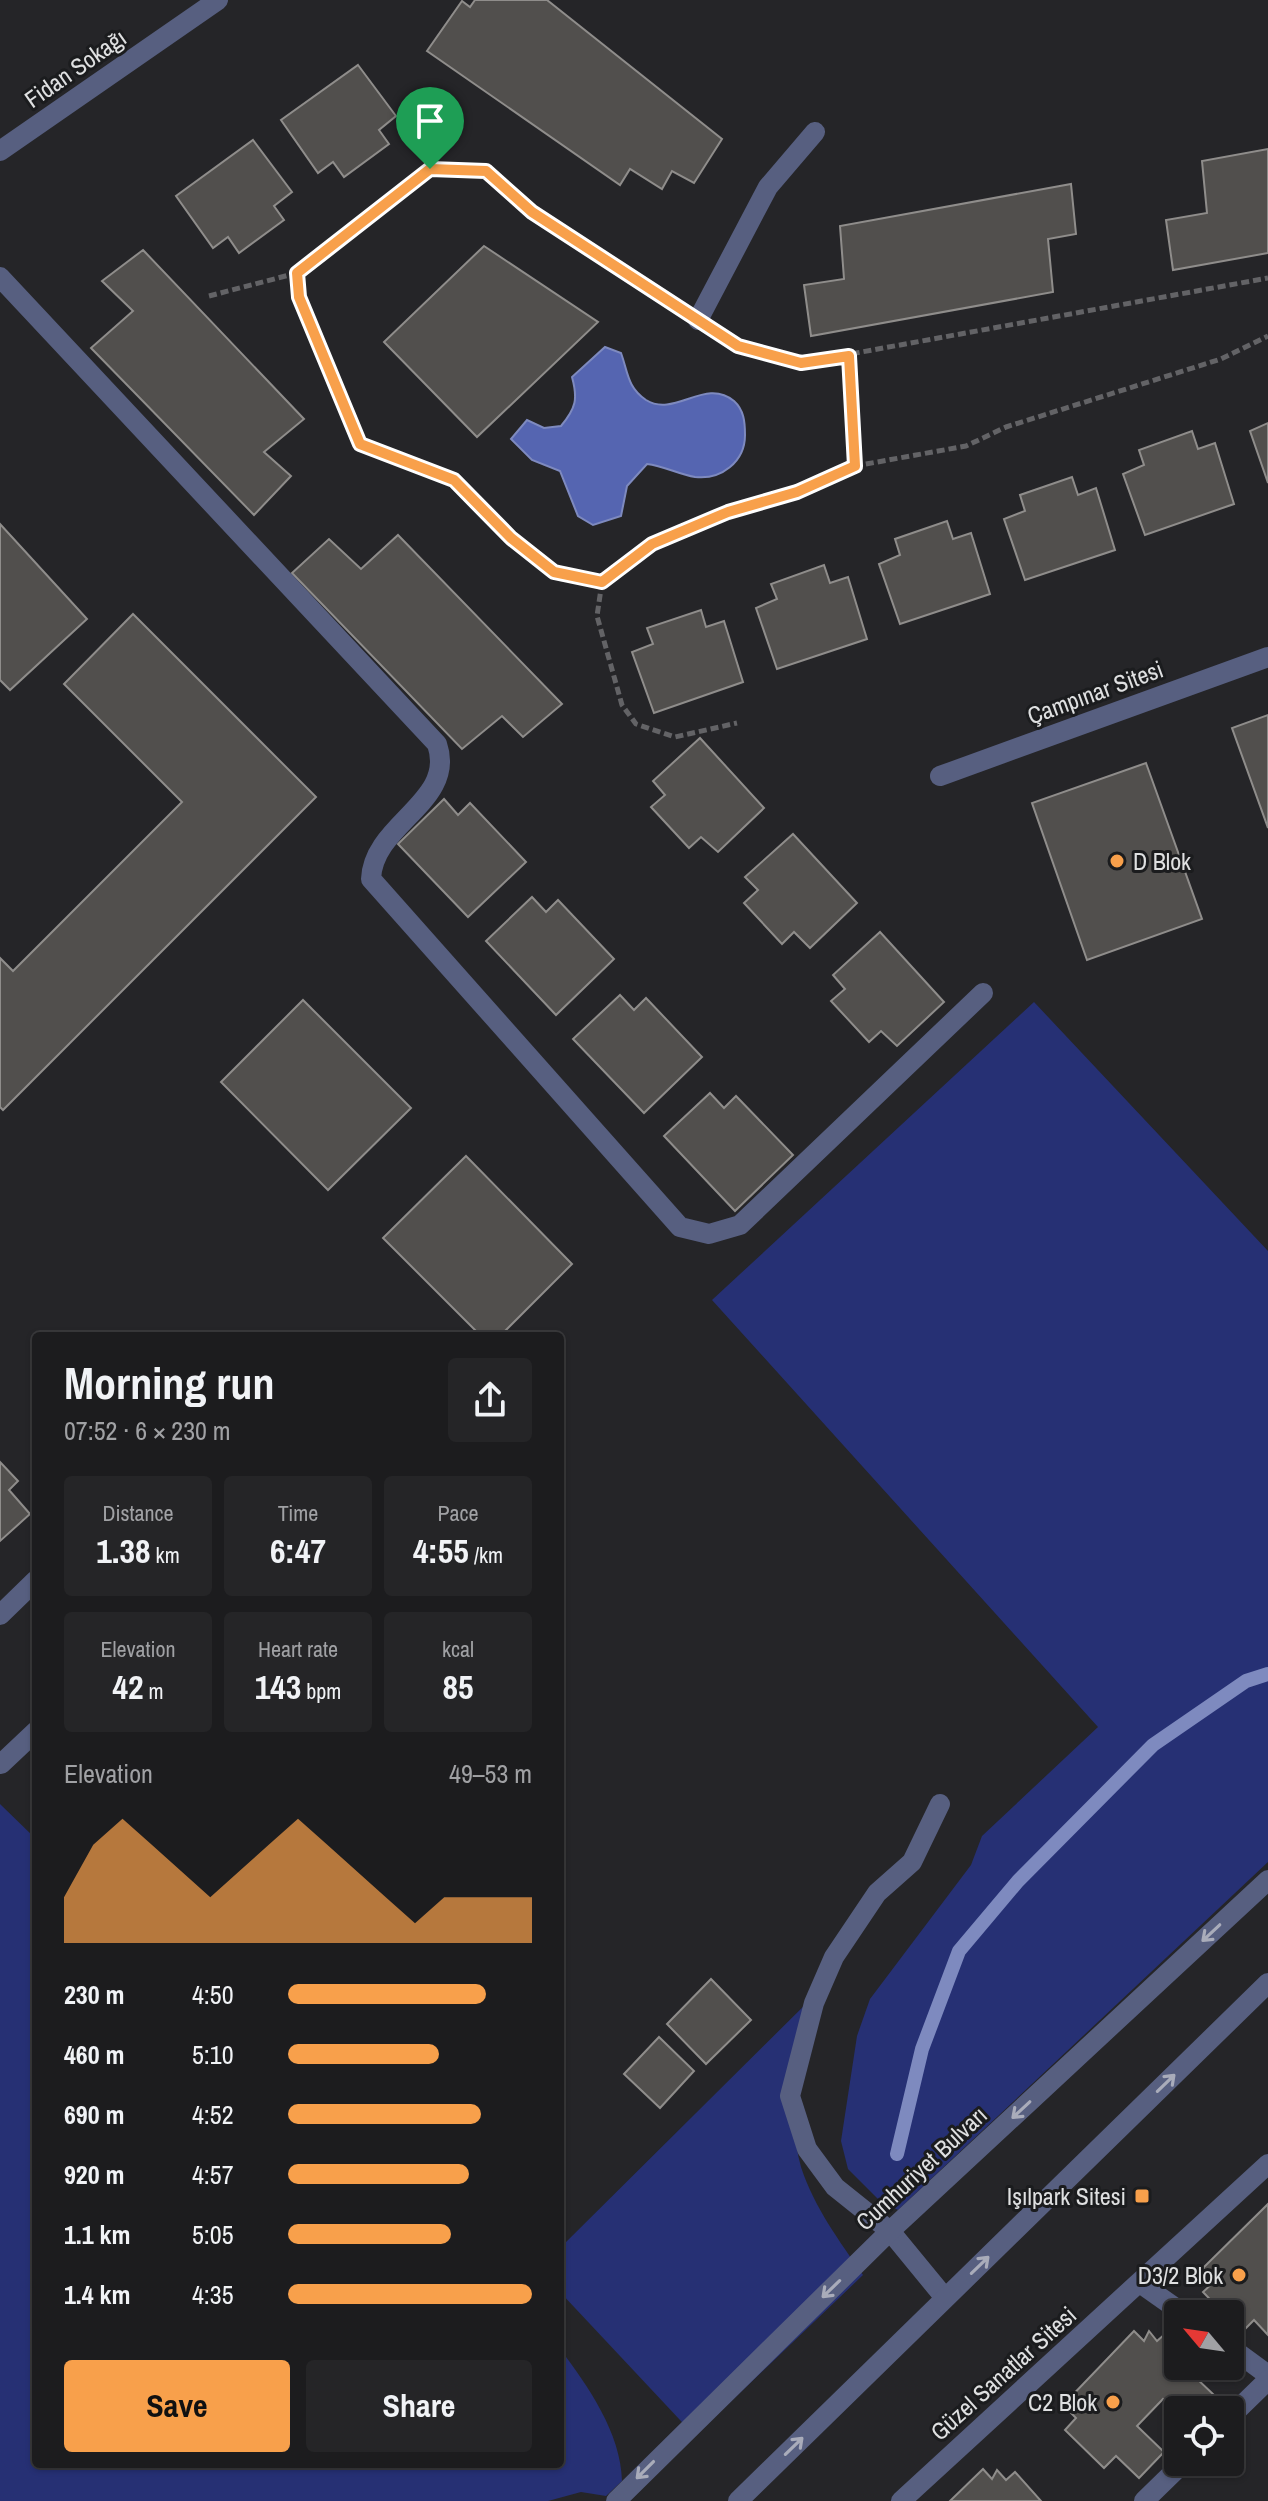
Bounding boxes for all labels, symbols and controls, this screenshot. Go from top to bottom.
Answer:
street label: Fidan Sokağı [18,21,132,115]
pin [396,87,464,169]
icon: arrive [408,99,452,143]
street label: Çampınar Sitesi [1023,653,1167,731]
place label: D Blok [1133,845,1191,877]
marker: D Blok [1108,852,1126,870]
text: Morning run [64,1353,274,1413]
button: share [448,1358,532,1442]
text: 07:52 · 6 × 230 m [64,1413,231,1448]
text: Distance [102,1498,174,1528]
text: Time [278,1498,318,1528]
text: Pace [437,1498,479,1528]
text: 1.38 [96,1528,151,1574]
text: 6:47 [270,1528,326,1574]
text: 4:55 [413,1528,469,1574]
text: km [151,1540,180,1570]
text: /km [469,1540,503,1570]
text: Elevation [100,1634,176,1664]
text: Heart rate [258,1634,338,1664]
text: kcal [442,1634,474,1664]
text: 42 [112,1664,143,1710]
text: 143 [255,1664,301,1710]
text: 85 [442,1664,474,1710]
text: m [143,1676,164,1706]
text: bpm [301,1676,341,1706]
text: Elevation [64,1756,153,1791]
text: 49–53 m [449,1756,532,1791]
one-way arrow [1201,1924,1221,1943]
text: 230 m [64,1977,124,2012]
text: 4:50 [192,1977,234,2012]
text: 460 m [64,2037,124,2072]
text: 5:10 [192,2037,234,2072]
one-way arrow [1156,2074,1175,2093]
text: 690 m [64,2097,124,2132]
text: 4:52 [192,2097,234,2132]
street label: Cumhuriyet Bulvarı [848,2099,994,2237]
one-way arrow [1011,2101,1031,2119]
text: 920 m [64,2157,124,2192]
text: 4:57 [192,2157,234,2192]
place label: Işılpark Sitesi [1007,2180,1126,2212]
marker: Işılpark Sitesi [1133,2187,1151,2205]
text: 1.1 km [64,2217,130,2252]
text: 5:05 [192,2217,234,2252]
one-way arrow [970,2256,989,2275]
place label: D3/2 Blok [1138,2259,1223,2291]
marker: D3/2 Blok [1230,2266,1248,2284]
text: 1.4 km [64,2277,130,2312]
text: 4:35 [192,2277,234,2312]
one-way arrow [821,2279,841,2298]
street label: Güzel Sanatlar Sitesi [923,2299,1083,2447]
north arrow [1164,2300,1244,2380]
map controls [1164,2300,1244,2476]
button: Save [64,2360,290,2452]
button: Share [306,2360,532,2452]
place label: C2 Blok [1028,2386,1097,2418]
marker: C2 Blok [1104,2393,1122,2411]
button: locate [1164,2396,1244,2476]
one-way arrow [784,2437,804,2456]
one-way arrow [636,2460,655,2479]

